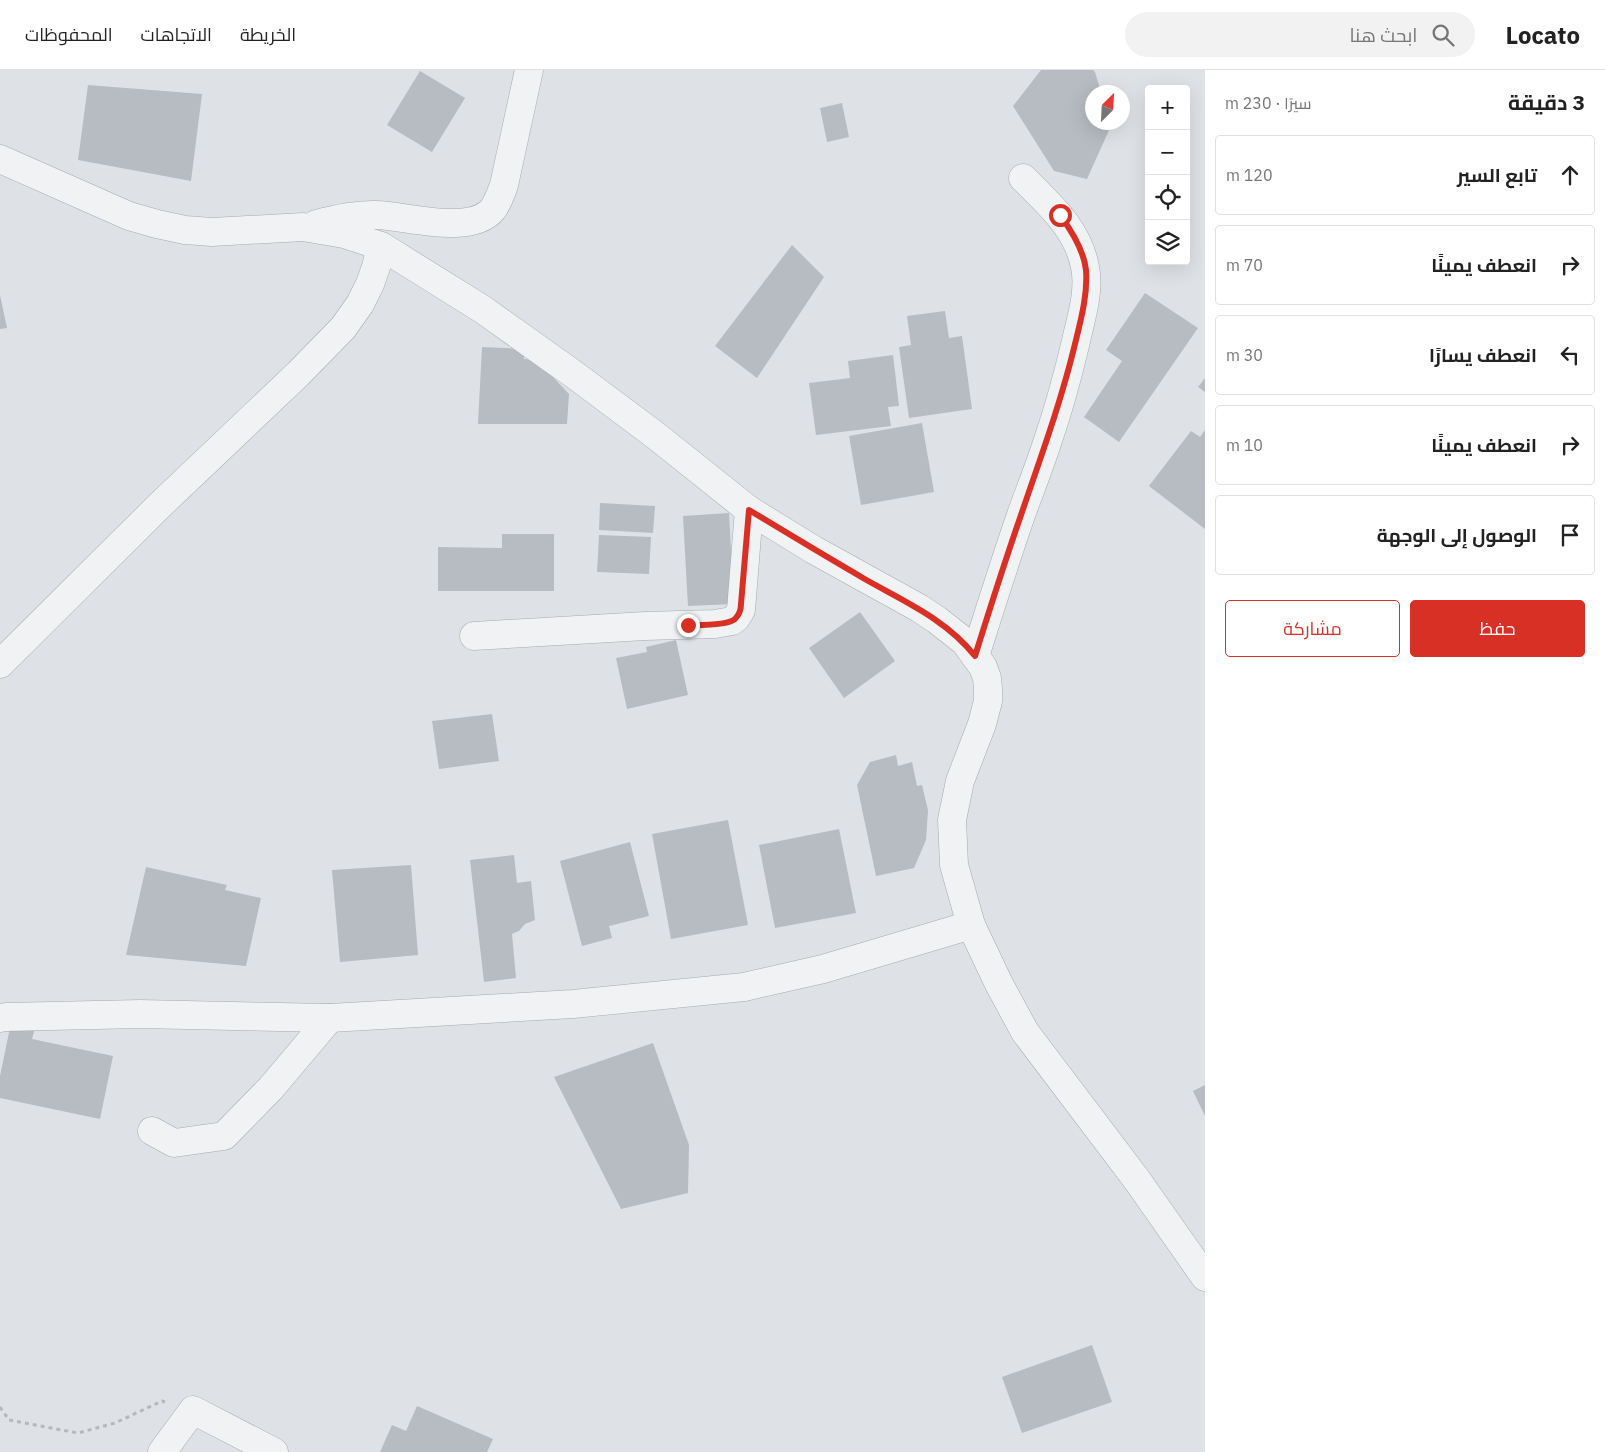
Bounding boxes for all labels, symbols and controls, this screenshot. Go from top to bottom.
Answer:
search box [1125,12,1475,57]
text: Locato [1505,19,1580,51]
icon: search [1429,21,1457,49]
text: المحفوظات [25,23,113,46]
text: الاتجاهات [141,23,212,46]
text: الخريطة [240,23,296,46]
text: ابحث هنا [1349,23,1417,47]
north arrow [1085,85,1130,130]
map controls [1145,85,1190,265]
button: + [1145,85,1190,130]
text: 3 دقيقة [1508,88,1585,116]
text: سيرًا · 230 m [1225,93,1311,113]
button: − [1145,130,1190,175]
icon: ahead [1556,161,1584,189]
text: تابع السير [1457,163,1537,187]
text: 120 m [1226,165,1273,185]
button: locate [1145,175,1190,220]
route start [1049,204,1072,227]
button: layers [1145,220,1190,265]
icon: right [1556,251,1584,279]
text: انعطف يمينًا [1431,253,1537,277]
text: 70 m [1226,255,1263,275]
icon: left [1556,341,1584,369]
text: انعطف يسارًا [1429,343,1537,367]
text: 30 m [1226,345,1263,365]
icon: right [1556,431,1584,459]
text: انعطف يمينًا [1431,433,1537,457]
text: 10 m [1226,435,1263,455]
icon: arrive [1556,521,1584,549]
text: الوصول إلى الوجهة [1377,523,1537,547]
button: مشاركة [1225,600,1400,657]
button: حفظ [1410,600,1585,657]
route end [677,614,700,637]

